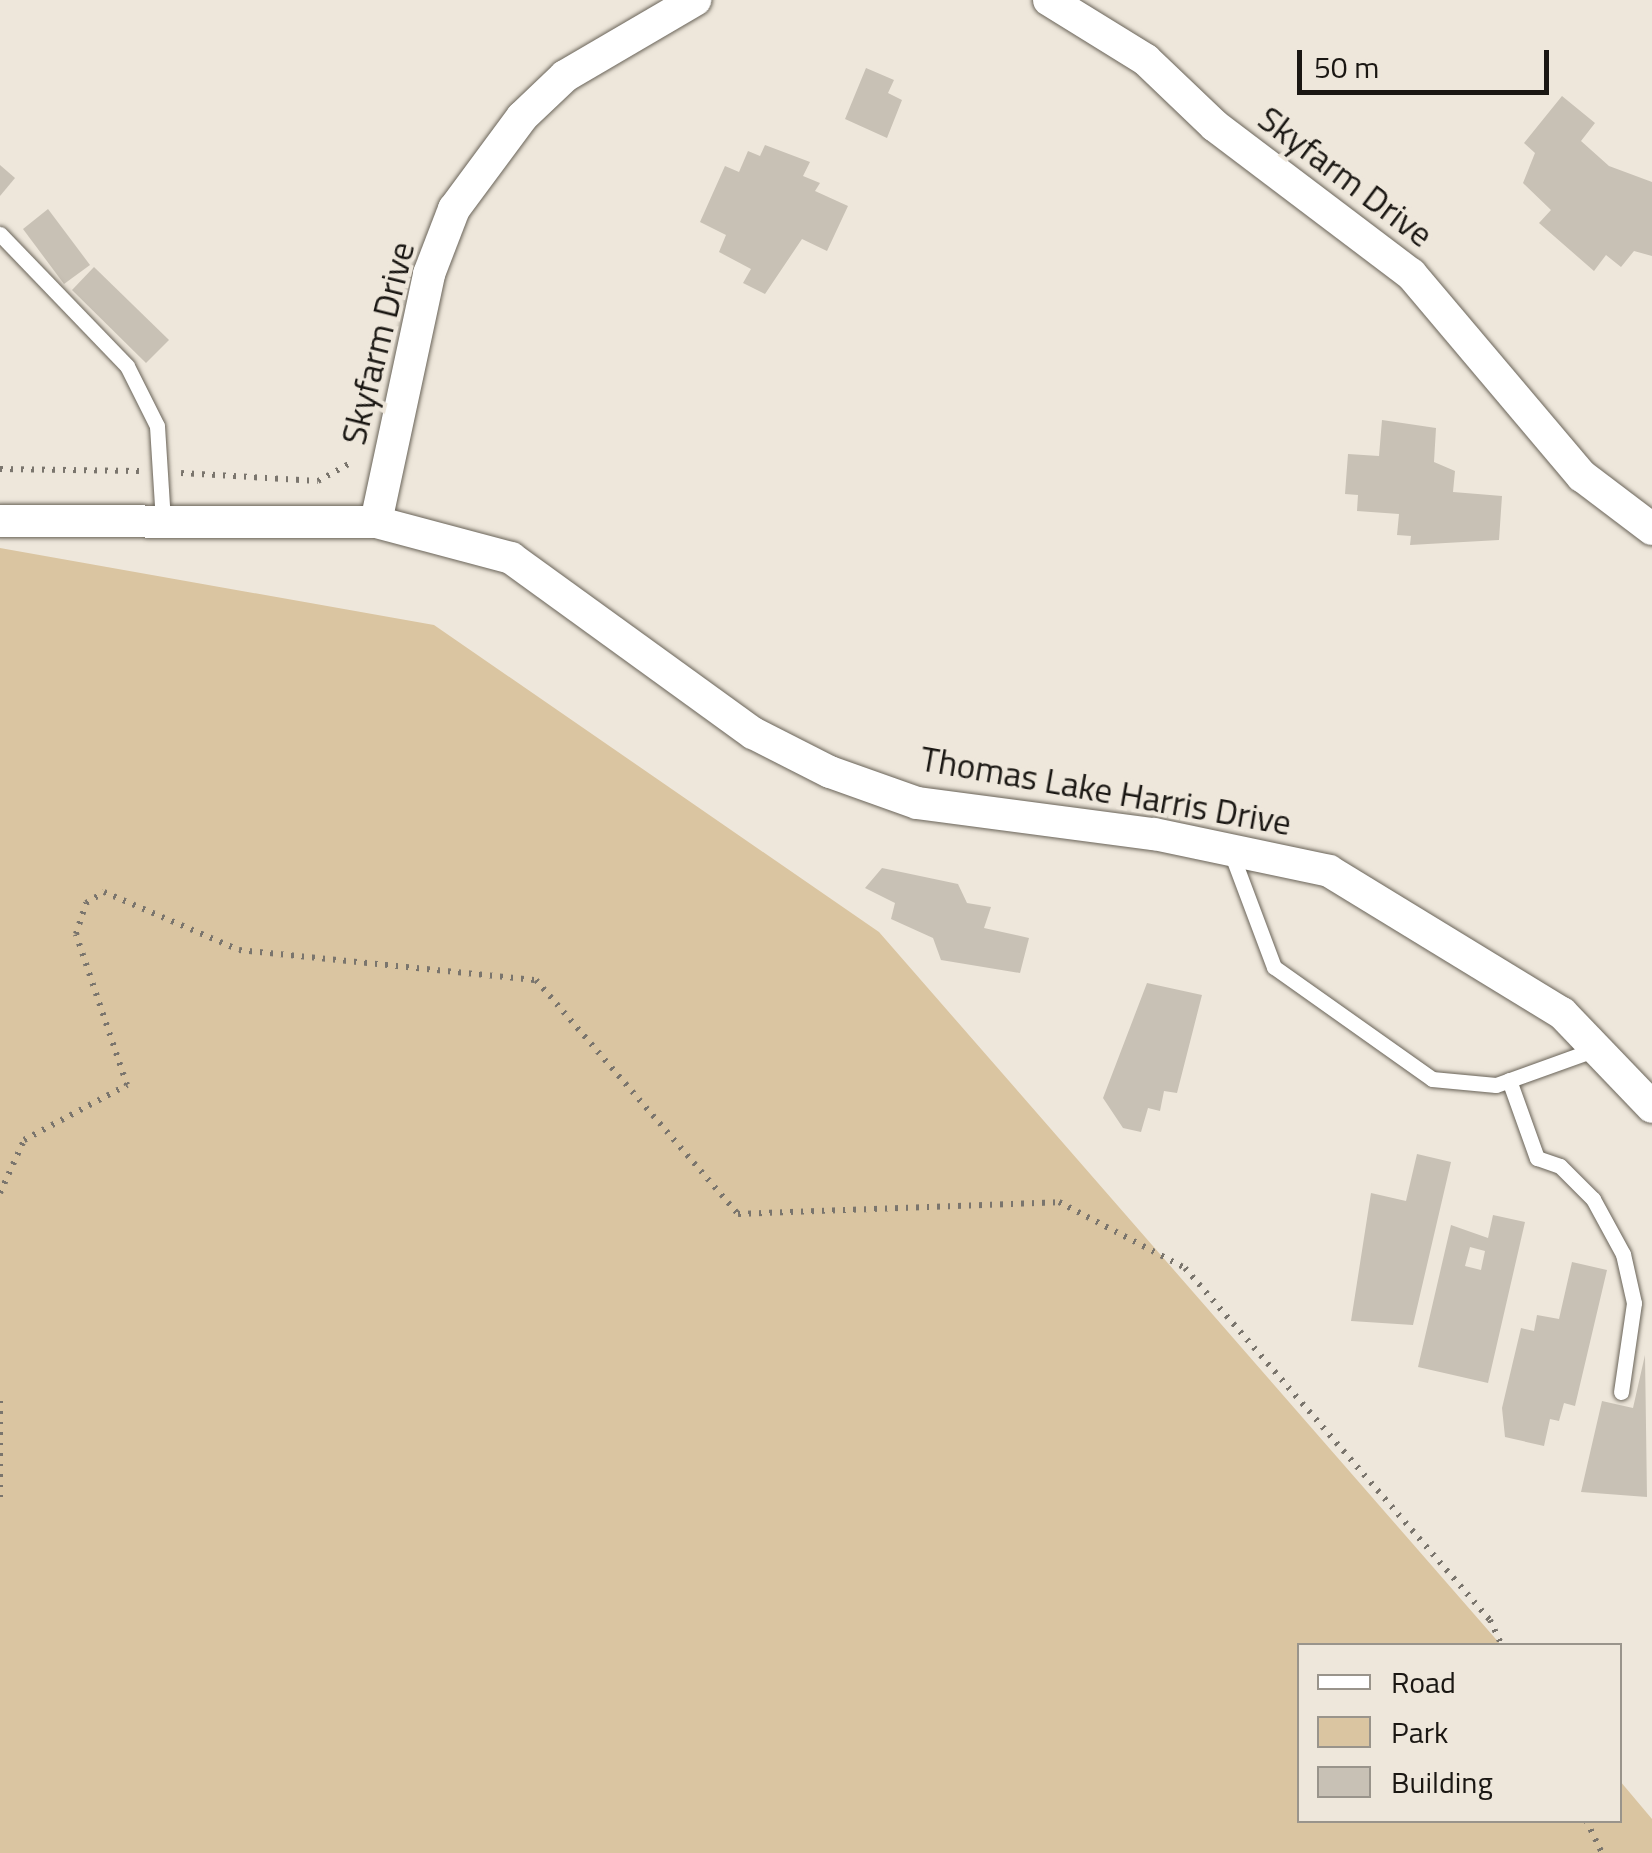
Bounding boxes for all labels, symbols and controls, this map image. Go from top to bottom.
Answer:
scale bar [1302,30,1554,92]
text: 50 m [1314,44,1379,90]
street label: Skyfarm Drive [1251,97,1441,255]
street label: Skyfarm Drive [332,237,422,449]
street label: Thomas Lake Harris Drive [917,737,1295,843]
legend [1297,1643,1622,1823]
text: Road [1391,1659,1456,1705]
text: Park [1391,1709,1448,1755]
text: Building [1391,1759,1493,1805]

